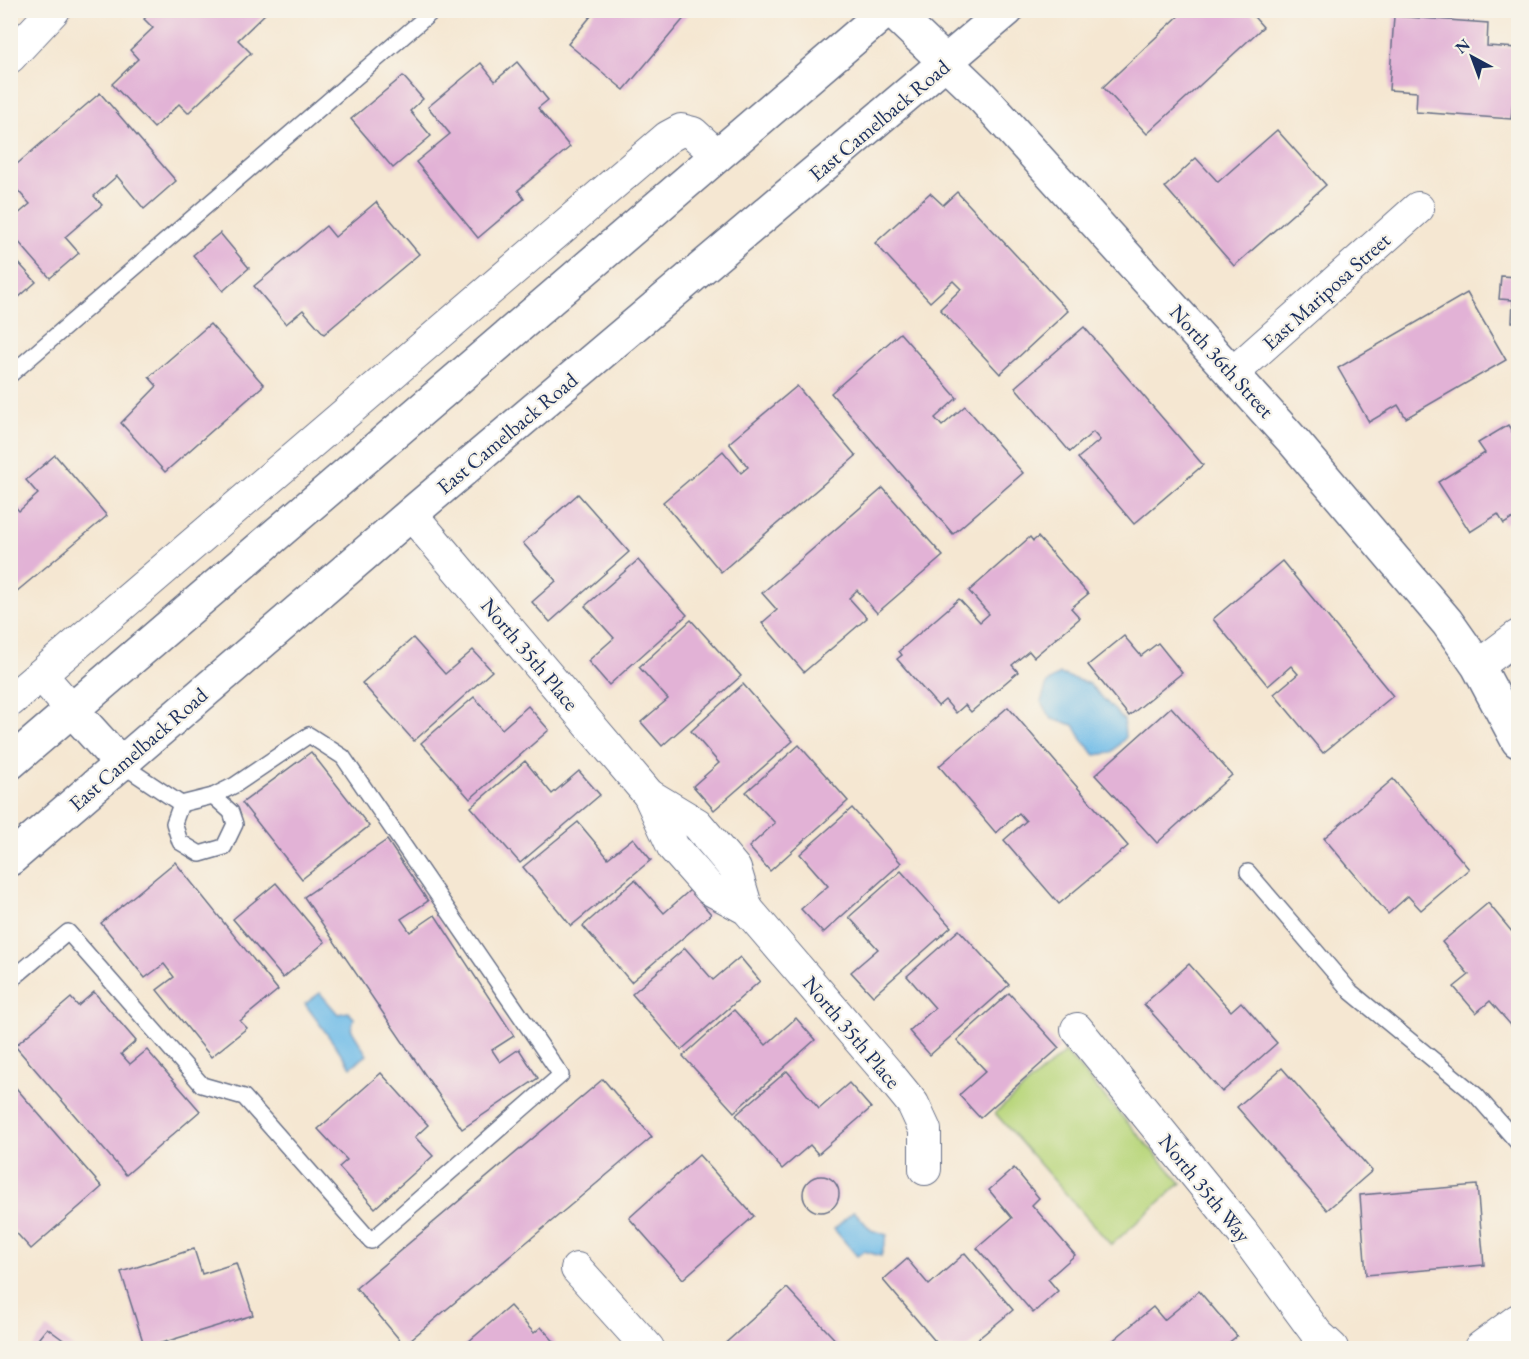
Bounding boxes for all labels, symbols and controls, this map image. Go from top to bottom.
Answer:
north arrow [1442,27,1502,87]
text: N [1451,34,1474,58]
street label: East Camelback Road [803,53,955,187]
street label: East Mariposa Street [1256,226,1396,356]
street label: North 36th Street [1164,299,1280,424]
street label: East Camelback Road [431,366,583,500]
street label: North 35th Place [475,592,585,716]
street label: East Camelback Road [63,681,213,817]
street label: North 35th Place [797,970,907,1094]
street label: North 35th Way [1153,1128,1258,1248]

